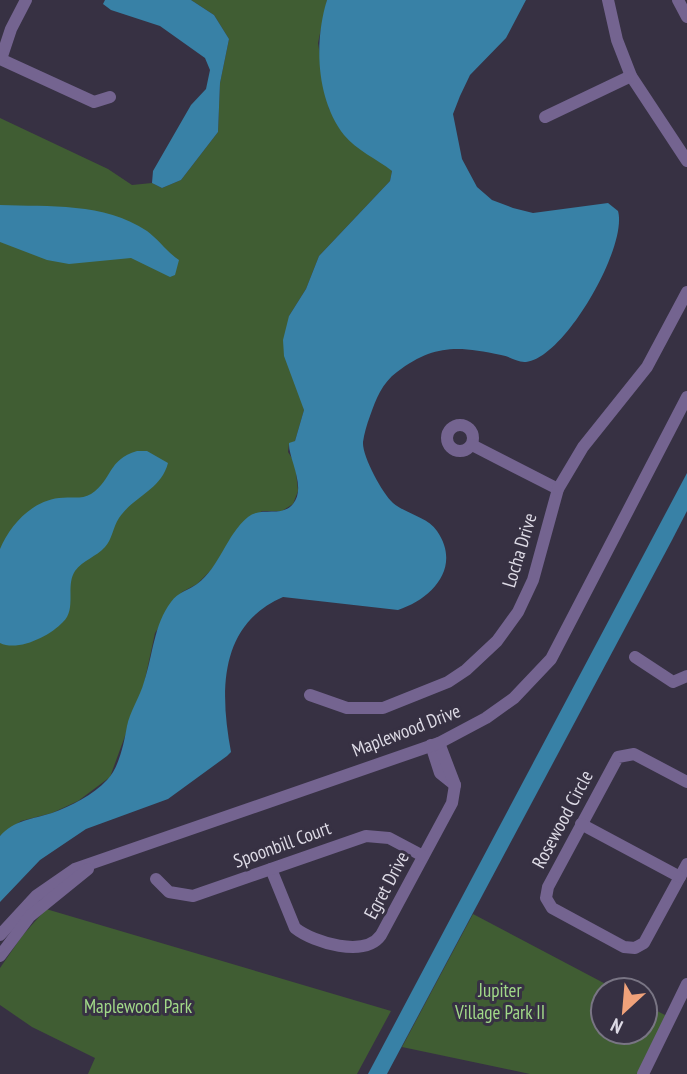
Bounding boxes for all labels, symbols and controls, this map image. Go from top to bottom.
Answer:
street label: Locha Drive [496,510,542,590]
street label: Maplewood Drive [348,698,464,762]
street label: Rosewood Circle [526,766,598,872]
street label: Spoonbill Court [230,815,335,873]
street label: Egret Drive [358,847,414,923]
north arrow [589,976,659,1046]
park label: Jupiter Village Park II [454,978,545,1024]
park label: Maplewood Park [84,994,193,1018]
text: N [607,1013,626,1039]

